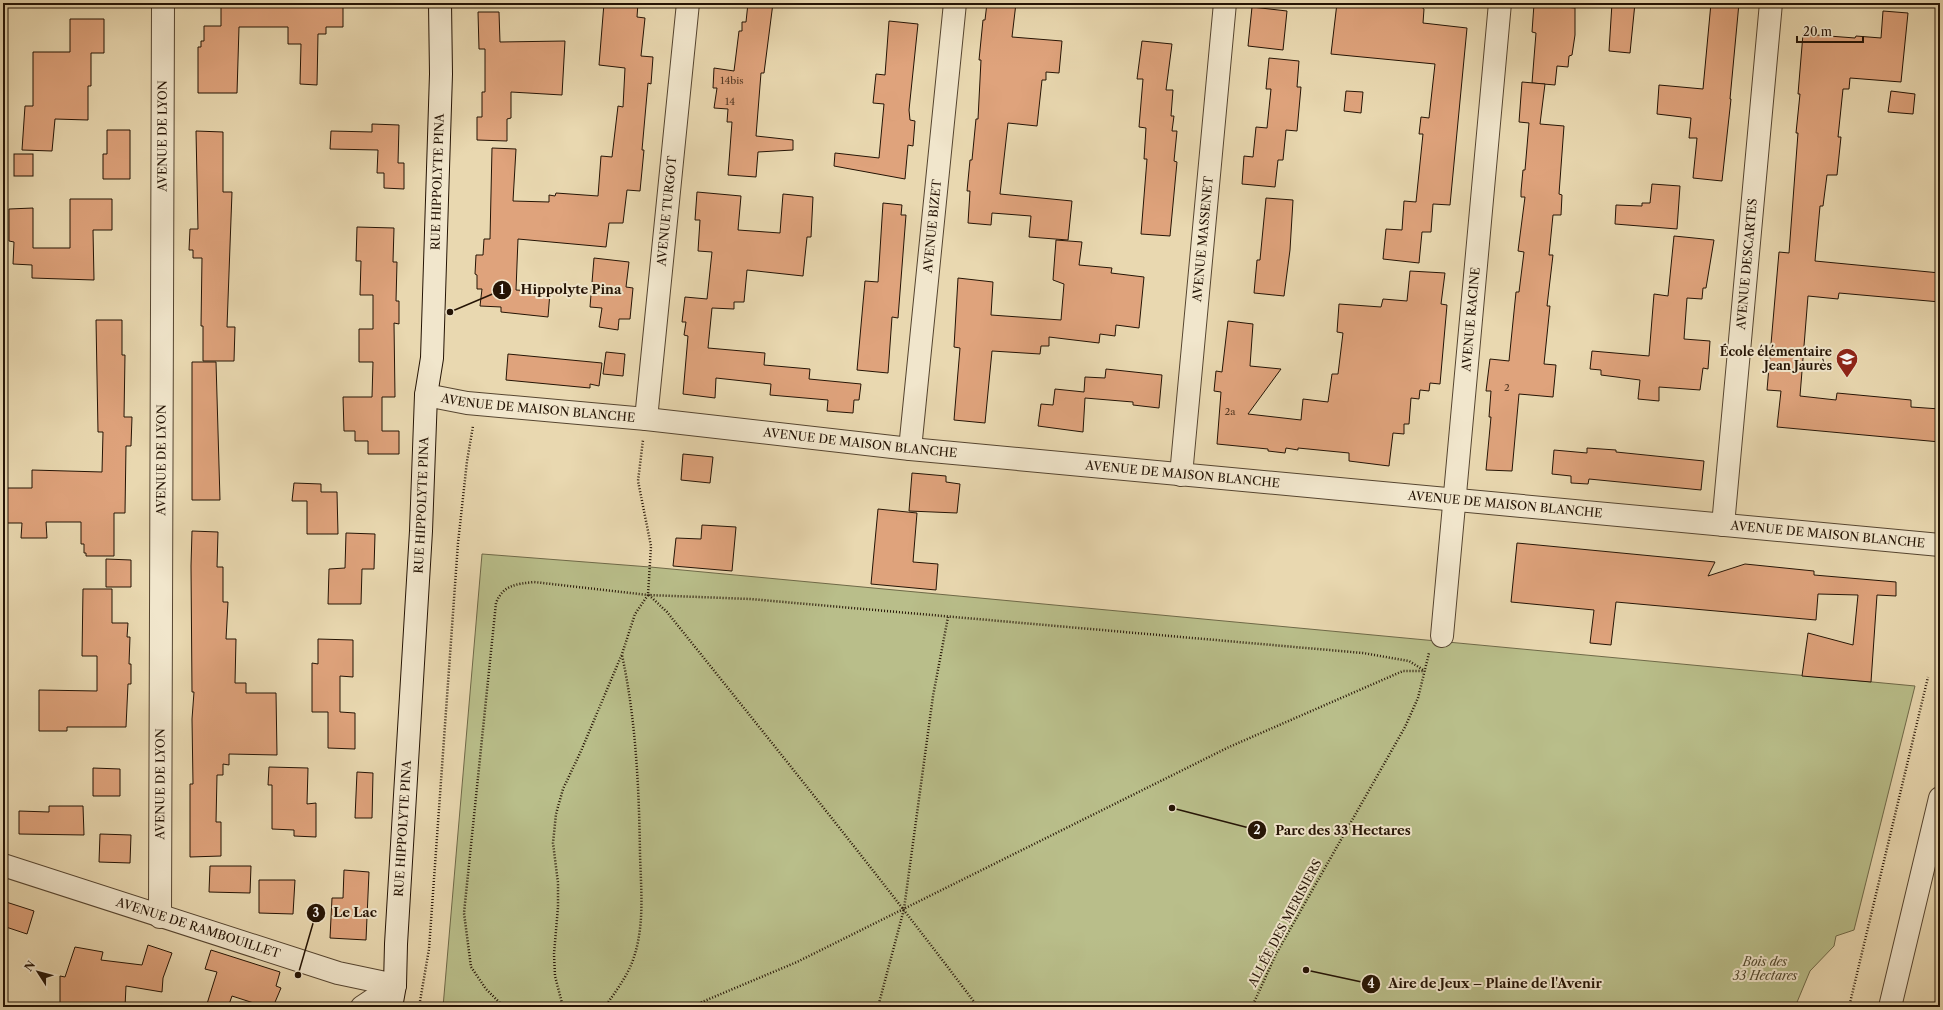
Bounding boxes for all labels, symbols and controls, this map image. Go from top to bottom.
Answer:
scale bar [1797,18,1863,44]
text: 20 m [1803,24,1832,39]
house number: 14bis [720,74,744,87]
street label: AVENUE DE LYON [154,80,170,193]
house number: 14 [725,95,735,108]
street label: RUE HIPPOLYTE PINA [427,112,447,250]
street label: AVENUE TURGOT [653,155,680,268]
street label: AVENUE MASSENET [1189,175,1216,304]
street label: AVENUE BIZET [920,179,944,274]
street label: AVENUE DESCARTES [1733,198,1760,331]
street label: AVENUE RACINE [1458,266,1483,373]
callout: Hippolyte Pina [492,277,629,302]
text: Hippolyte Pina [521,281,622,297]
text: 1 [499,282,505,297]
place label: École élémentaire Jean Jaurès [1720,343,1832,373]
school or university icon: École élémentaire Jean Jaurès [1834,346,1860,379]
house number: 2 [1504,381,1510,394]
street label: AVENUE DE MAISON BLANCHE [439,390,636,425]
street label: AVENUE DE LYON [153,404,169,517]
house number: 2a [1224,405,1236,418]
street label: AVENUE DE MAISON BLANCHE [761,424,958,460]
street label: RUE HIPPOLYTE PINA [410,435,431,574]
street label: AVENUE DE MAISON BLANCHE [1084,457,1281,490]
street label: AVENUE DE MAISON BLANCHE [1406,487,1603,521]
street label: AVENUE DE MAISON BLANCHE [1729,517,1926,551]
street label: AVENUE DE LYON [152,728,168,841]
street label: RUE HIPPOLYTE PINA [391,759,414,897]
callout: Parc des 33 Hectares [1247,818,1419,843]
text: 2 [1253,822,1261,837]
text: Parc des 33 Hectares [1275,822,1411,838]
street label: ALLÉE DES MERISIERS [1243,856,1325,990]
street label: AVENUE DE RAMBOUILLET [113,894,282,961]
callout: Le Lac [306,900,385,925]
text: Le Lac [333,904,377,920]
text: 3 [313,905,320,920]
north arrow [18,952,58,992]
park label: Bois des 33 Hectares [1732,954,1798,983]
text: N [21,958,39,974]
callout: Aire de Jeux – Plaine de l'Avenir [1361,971,1610,996]
text: Aire de Jeux – Plaine de l'Avenir [1387,975,1602,991]
text: 4 [1367,976,1375,991]

